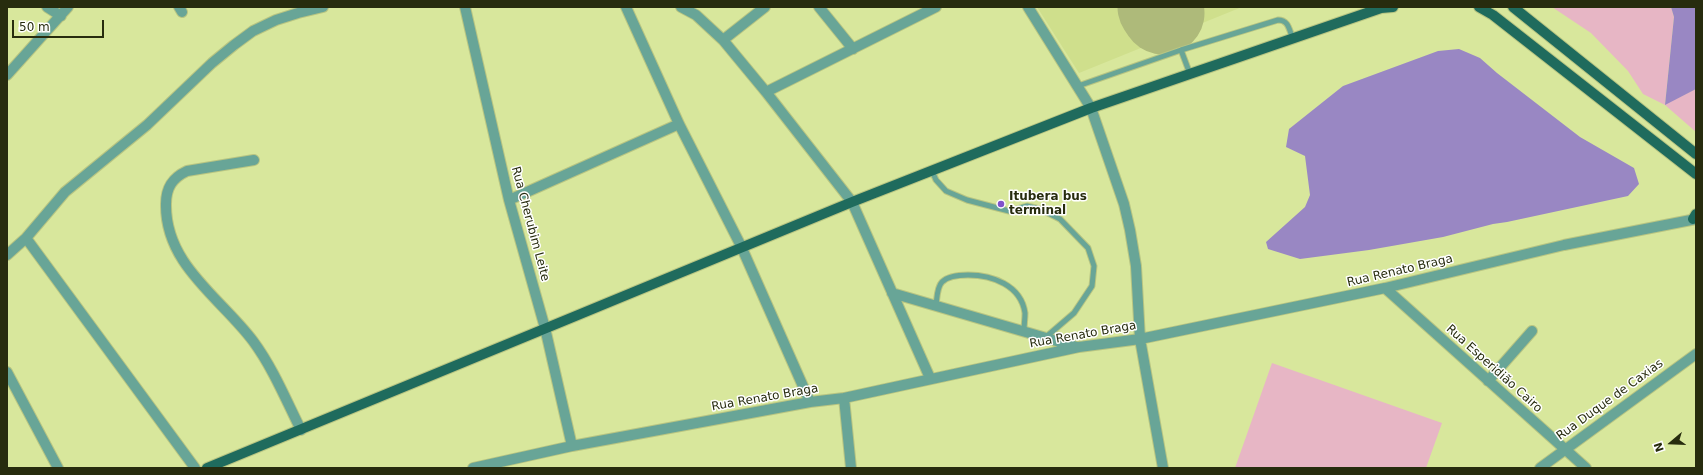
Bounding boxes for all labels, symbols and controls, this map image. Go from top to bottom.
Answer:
scale bar [14,12,106,38]
text: 50 m [19,20,50,34]
street label: Rua Cherubim Leite [508,165,552,283]
place label: Itubera bus terminal [1009,190,1087,218]
marker: Itubera bus terminal [996,199,1006,209]
street label: Rua Renato Braga [1346,252,1454,290]
street label: Rua Renato Braga [1029,319,1137,351]
street label: Rua Esperidião Cairo [1443,322,1545,416]
street label: Rua Duque de Caxias [1554,356,1666,444]
street label: Rua Renato Braga [711,382,819,414]
north arrow [1651,423,1691,463]
text: N [1652,441,1667,454]

